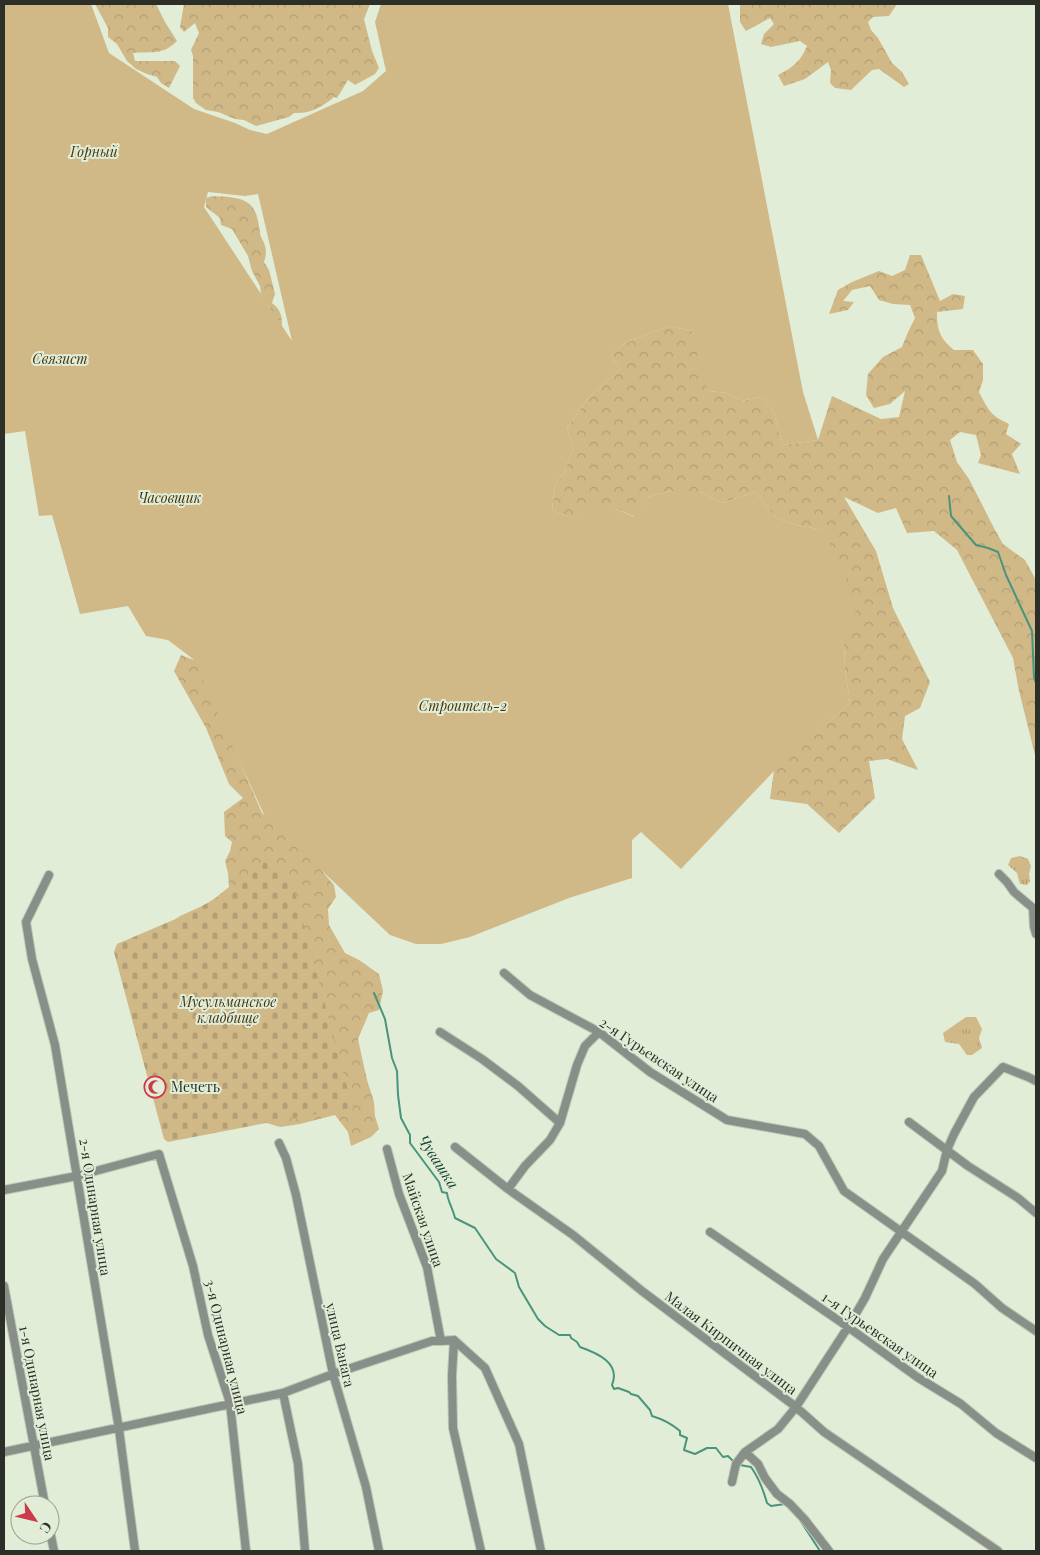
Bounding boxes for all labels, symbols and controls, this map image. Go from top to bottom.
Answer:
park label: Горный [69,142,119,161]
park label: Связист [32,349,88,368]
park label: Часовщик [139,488,202,507]
park label: Строитель-2 [419,696,507,715]
park label: Мусульманское кладбище [179,992,276,1027]
street label: 2-я Гурьевская улица [596,1013,723,1107]
mosque icon: Мечеть [143,1075,167,1099]
place label: Мечеть [171,1077,220,1096]
water label: Чувашка [414,1131,464,1192]
street label: 2-я Одинарная улица [75,1137,116,1277]
street label: Майская улица [398,1170,448,1269]
street label: 3-я Одинарная улица [201,1277,252,1416]
street label: Малая Кирпичная улица [661,1287,801,1399]
street label: 1-я Гурьевская улица [818,1287,942,1382]
street label: улица Ванага [321,1300,359,1389]
street label: 1-я Одинарная улица [15,1324,60,1462]
north arrow [10,1495,60,1545]
text: С [35,1518,57,1537]

